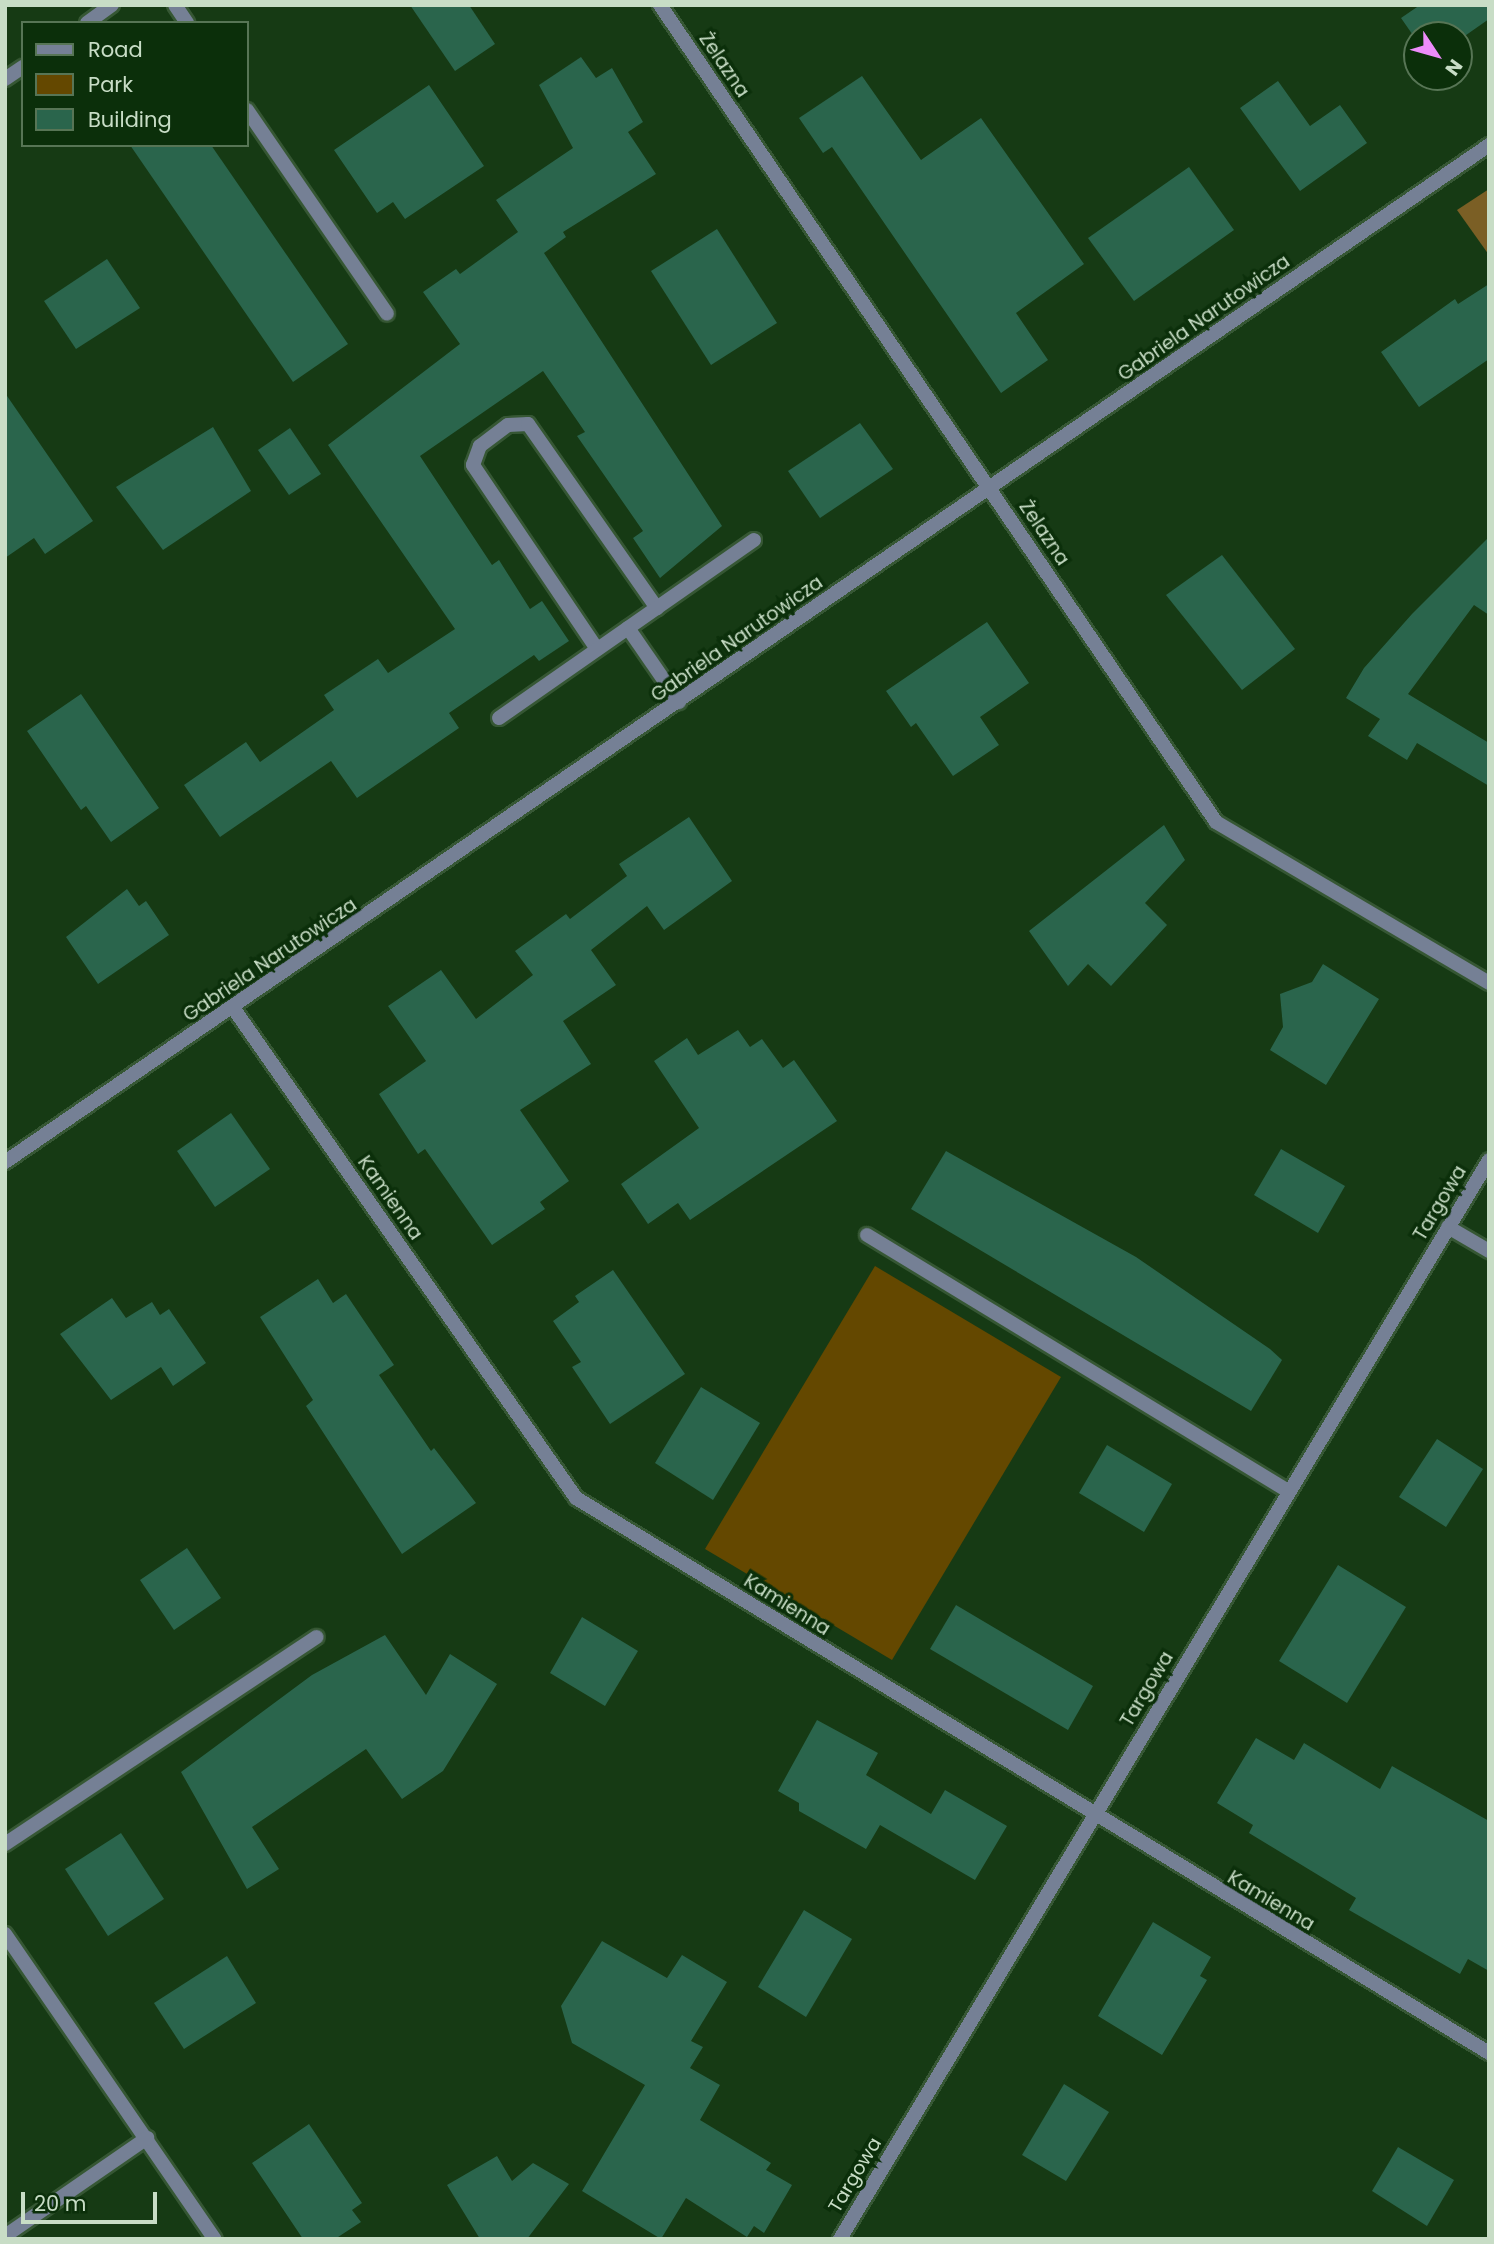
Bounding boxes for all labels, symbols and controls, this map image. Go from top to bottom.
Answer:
legend [21,21,248,147]
north arrow [1403,21,1473,91]
street label: Żelazna [694,28,754,102]
text: Road [88,35,143,64]
text: N [1439,54,1469,81]
text: Park [88,70,133,99]
text: Building [88,105,172,134]
street label: Gabriela Narutowicza [1114,250,1294,386]
street label: Żelazna [1014,496,1074,570]
street label: Gabriela Narutowicza [647,571,827,707]
street label: Gabriela Narutowicza [179,893,361,1027]
street label: Kamienna [353,1152,427,1244]
street label: Targowa [1409,1161,1471,1245]
street label: Kamienna [740,1570,834,1640]
street label: Targowa [1116,1647,1178,1731]
street label: Kamienna [1223,1866,1319,1936]
street label: Targowa [824,2133,886,2217]
scale bar [24,2178,161,2222]
text: 20 m [34,2189,87,2218]

